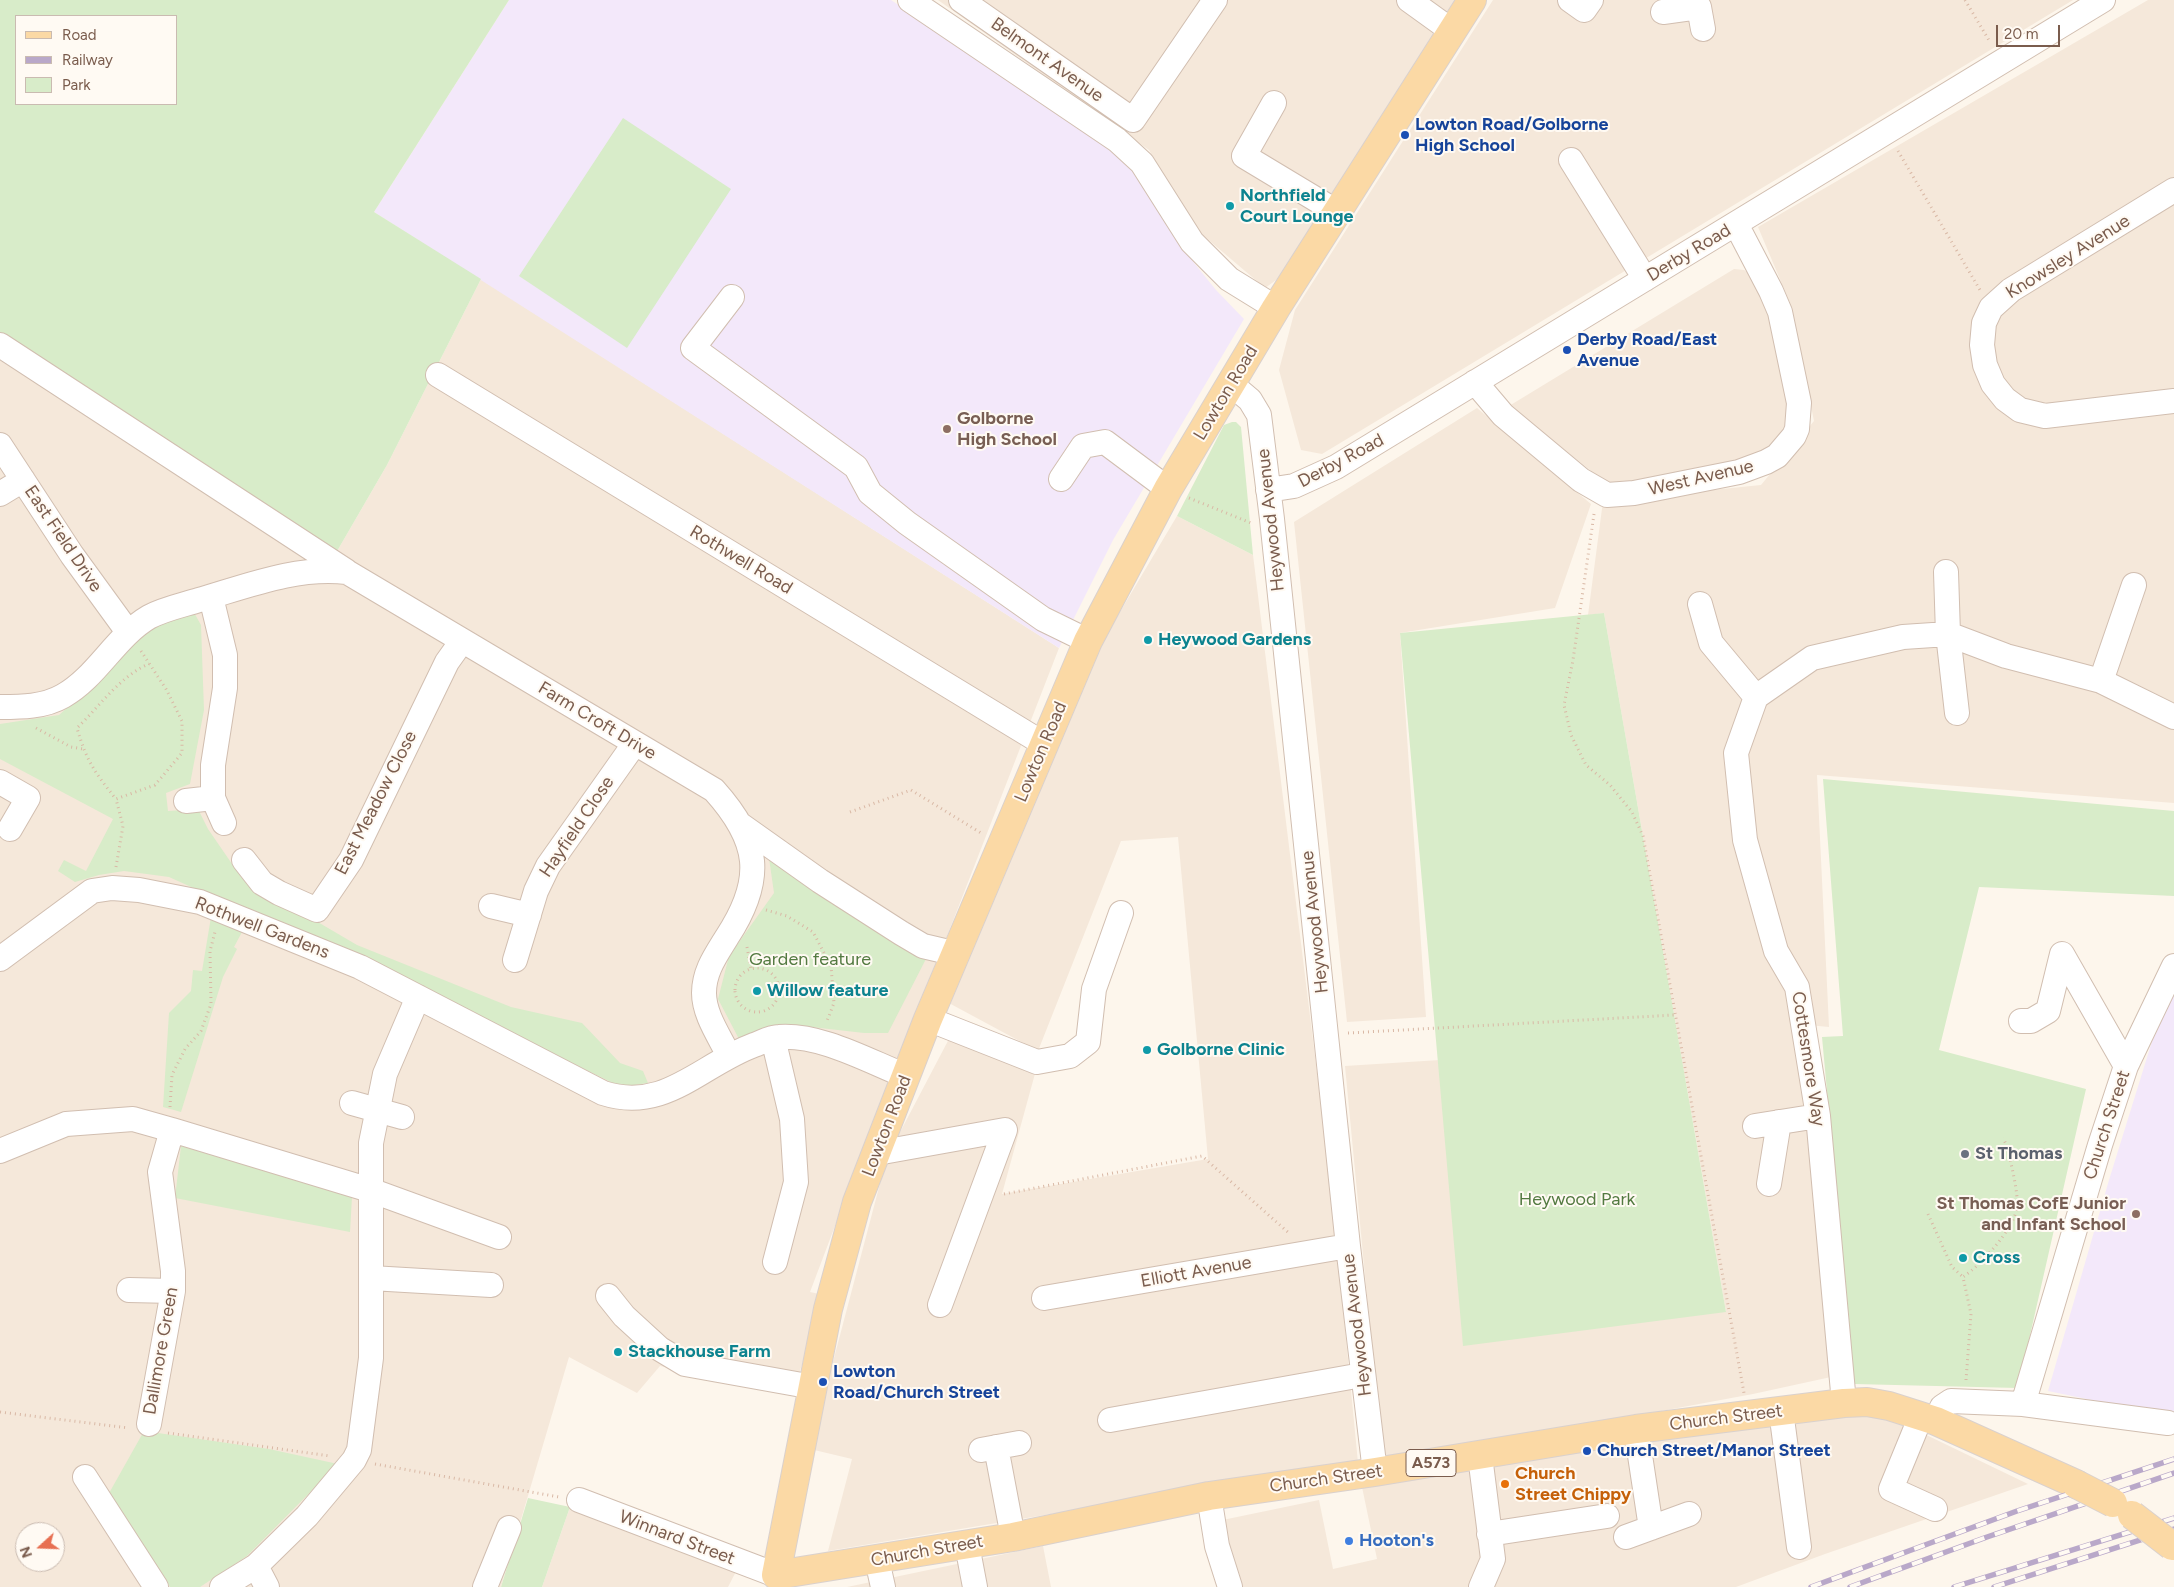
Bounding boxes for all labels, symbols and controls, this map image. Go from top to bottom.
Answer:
street label: Belmont Avenue [986,13,1108,107]
legend [15,15,178,105]
scale bar [1999,15,2063,47]
text: 20 m [2004,25,2038,43]
text: Road [62,26,97,44]
text: Railway [62,51,113,69]
text: Park [62,76,91,94]
place label: Lowton Road/Golborne High School [1415,114,1608,156]
marker: Lowton Road/Golborne High School [1399,129,1411,141]
place label: Northfield Court Lounge [1240,185,1353,228]
marker: Northfield Court Lounge [1224,200,1236,212]
street label: Knowsley Avenue [2002,210,2134,304]
street label: Derby Road [1643,220,1735,286]
place label: Derby Road/East Avenue [1577,329,1717,372]
street label: Lowton Road [1189,342,1263,444]
marker: Derby Road/East Avenue [1561,344,1573,356]
place label: Golborne High School [957,408,1057,450]
marker: Golborne High School [941,423,953,435]
street label: Derby Road [1294,429,1388,493]
street label: Heywood Avenue [1253,448,1289,592]
street label: West Avenue [1646,455,1756,501]
street label: East Field Drive [19,482,107,596]
street label: Rothwell Road [686,521,796,599]
place label: Heywood Gardens [1158,629,1311,651]
marker: Heywood Gardens [1142,634,1154,646]
street label: Farm Croft Drive [534,677,660,765]
street label: Lowton Road [1010,699,1072,805]
street label: East Meadow Close [330,727,422,879]
street label: Hayfield Close [535,772,619,882]
street label: Heywood Avenue [1297,850,1333,994]
street label: Rothwell Gardens [192,892,332,964]
park label: Garden feature [749,949,871,971]
place label: Willow feature [767,980,888,1002]
marker: Willow feature [751,985,763,997]
street label: Cottesmore Way [1787,990,1829,1128]
place label: Golborne Clinic [1157,1039,1285,1061]
marker: Golborne Clinic [1141,1044,1153,1056]
street label: Church Street [2079,1068,2135,1182]
street label: Lowton Road [858,1072,916,1180]
place label: St Thomas [1975,1143,2062,1165]
marker: St Thomas [1959,1148,1971,1160]
park label: Heywood Park [1519,1189,1635,1211]
place label: St Thomas CofE Junior and Infant School [1937,1193,2126,1236]
marker: St Thomas CofE Junior and Infant School [2130,1208,2142,1220]
place label: Cross [1973,1247,2020,1269]
street label: Elliott Avenue [1139,1252,1253,1292]
marker: Cross [1957,1252,1969,1264]
street label: Heywood Avenue [1338,1253,1376,1397]
street label: Dallimore Green [139,1285,183,1417]
place label: Stackhouse Farm [628,1341,771,1363]
marker: Stackhouse Farm [612,1346,624,1358]
place label: Lowton Road/Church Street [833,1361,1000,1404]
marker: Lowton Road/Church Street [817,1376,829,1388]
street label: Church Street [1668,1400,1784,1436]
place label: Church Street/Manor Street [1597,1440,1831,1462]
marker: Church Street/Manor Street [1581,1445,1593,1457]
road number: A573 [1406,1450,1456,1476]
street label: Church Street [1268,1460,1384,1498]
place label: Church Street Chippy [1515,1463,1631,1506]
marker: Church Street Chippy [1499,1478,1511,1490]
street label: Winnard Street [616,1506,738,1570]
north arrow [15,1522,65,1572]
street label: Church Street [869,1530,985,1572]
place label: Hooton's [1359,1530,1434,1552]
marker: Hooton's [1343,1535,1355,1547]
text: N [17,1544,36,1560]

